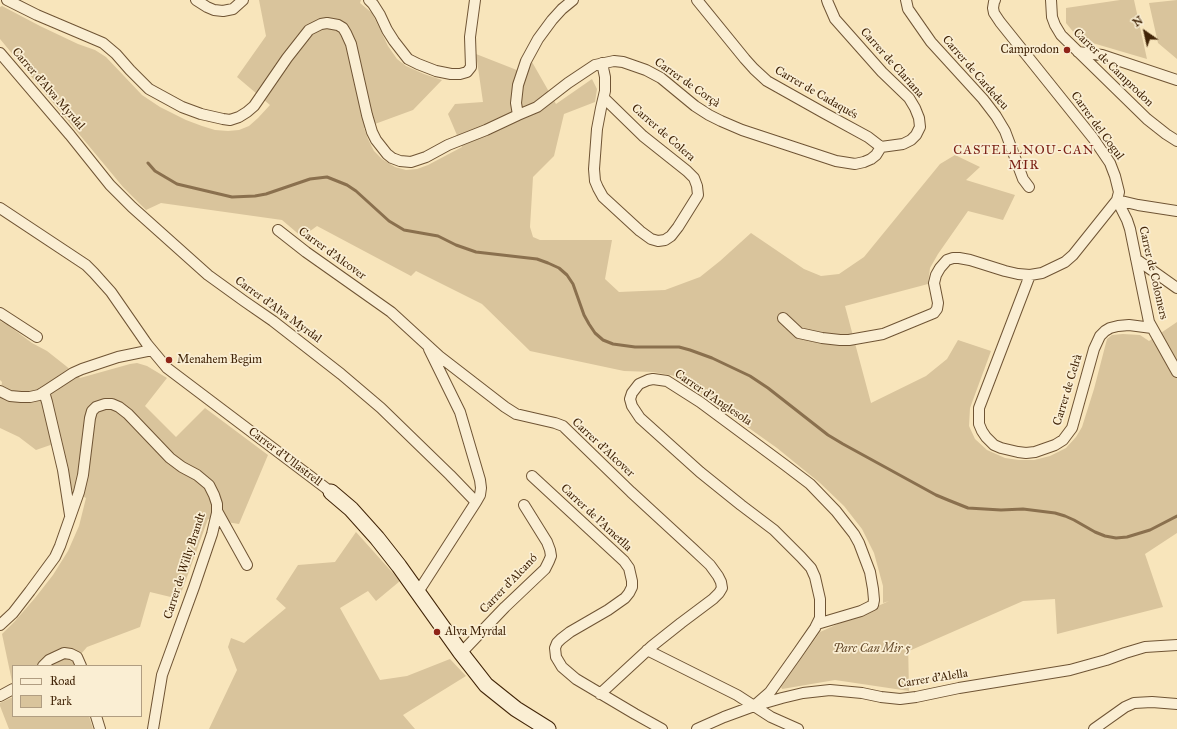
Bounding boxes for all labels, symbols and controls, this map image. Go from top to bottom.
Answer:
north arrow [1125,12,1165,52]
text: N [1131,14,1146,30]
street label: Carrer de Clariana [857,25,927,101]
street label: Carrer de Camprodon [1070,26,1156,110]
street label: Carrer de Cardedeu [939,33,1011,113]
place label: Camprodon [1000,43,1059,57]
street label: Carrer d'Alva Myrdal [9,45,87,133]
marker: Camprodon [1062,45,1072,55]
street label: Carrer de Corçà [651,55,723,111]
street label: Carrer de Cadaqués [772,63,860,123]
street label: Carrer del Cogul [1067,89,1127,163]
street label: Carrer de Colera [628,101,698,165]
district label: CASTELLNOU-CAN MIR [953,143,1095,174]
street label: Carrer d'Alcover [295,225,369,283]
street label: Carrer de Colomers [1135,225,1171,321]
street label: Carrer d'Alva Myrdal [232,274,324,346]
place label: Menahem Begim [177,353,262,367]
street label: Carrer de Celrà [1050,353,1086,427]
marker: Menahem Begim [164,355,174,365]
street label: Carrer d'Anglesola [672,367,754,429]
street label: Carrer d'Alcover [569,415,637,481]
street label: Carrer d'Ullastrell [245,425,325,489]
street label: Carrer de l'Ametlla [557,481,635,555]
street label: Carrer de Willy Brandt [161,511,209,621]
street label: Carrer d'Alcanó [477,551,541,617]
place label: Alva Myrdal [445,625,506,639]
marker: Alva Myrdal [432,627,442,637]
park label: Parc Can Mir 5 [833,642,911,656]
legend [12,665,142,717]
street label: Carrer d'Alella [897,666,969,692]
text: Road [50,674,76,688]
text: Park [50,694,72,708]

